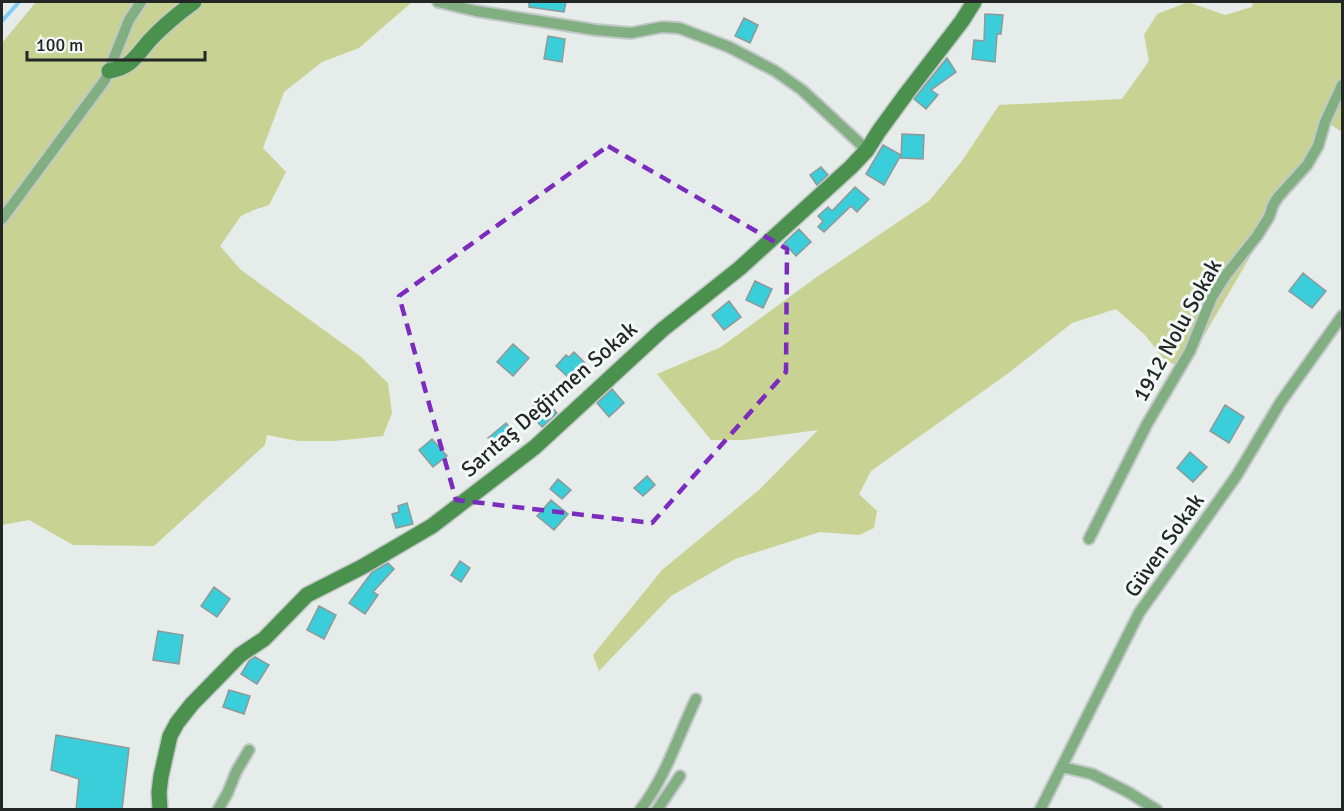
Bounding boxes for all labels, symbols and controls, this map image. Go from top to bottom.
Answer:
scale bar [27,24,206,62]
text: 100 m [36,34,83,56]
street label: 1912 Nolu Sokak [1127,254,1227,406]
street label: Sarıtaş Değirmen Sokak [456,315,642,483]
street label: Güven Sokak [1118,488,1210,602]

